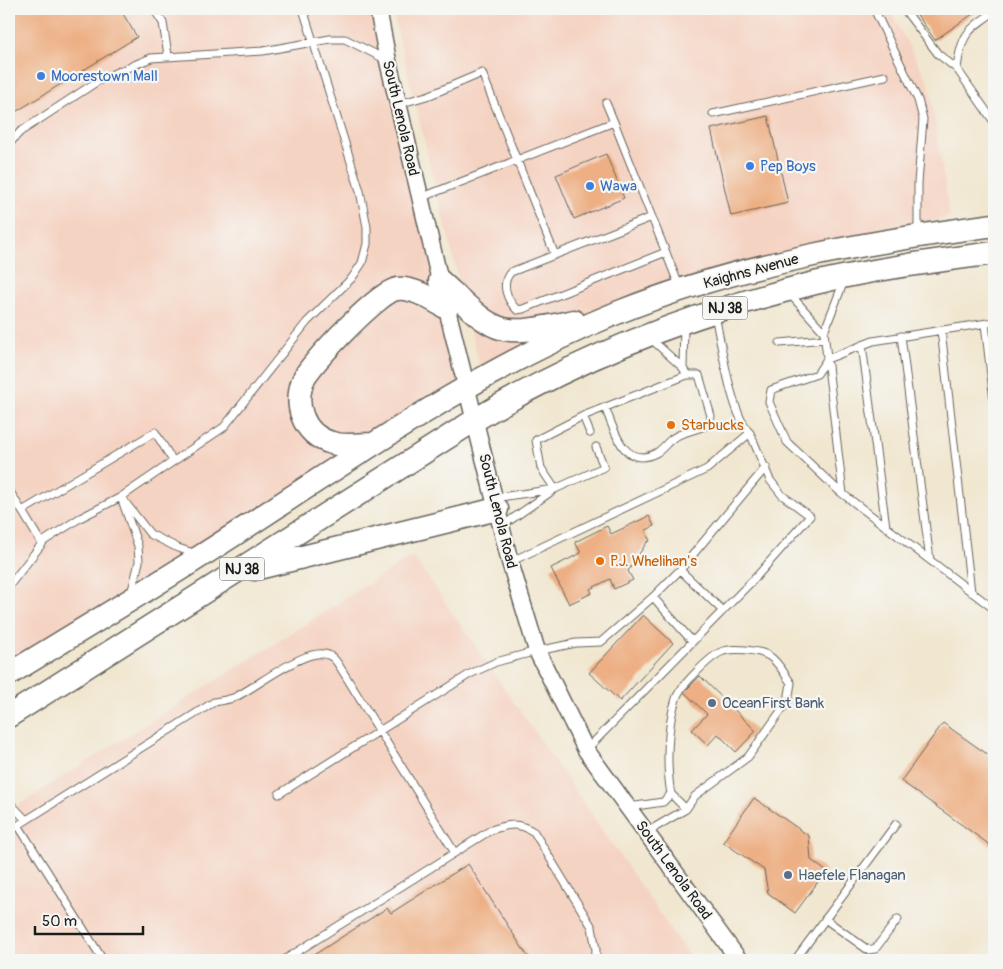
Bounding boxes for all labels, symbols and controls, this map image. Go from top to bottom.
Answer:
street label: South Lenola Road [378,59,423,178]
place label: Moorestown Mall [51,67,158,86]
marker: Moorestown Mall [35,70,47,82]
place label: Pep Boys [760,157,816,176]
marker: Pep Boys [744,160,756,172]
place label: Wawa [600,177,637,196]
marker: Wawa [584,180,596,192]
street label: Kaighns Avenue [701,250,801,293]
road number: NJ 38 [702,296,748,320]
place label: Starbucks [681,416,744,435]
marker: Starbucks [665,419,677,431]
street label: South Lenola Road [474,452,521,571]
place label: P.J. Whelihan's [610,552,697,571]
marker: P.J. Whelihan's [594,555,606,567]
road number: NJ 38 [220,558,264,580]
place label: OceanFirst Bank [722,694,825,713]
marker: OceanFirst Bank [706,697,718,709]
street label: South Lenola Road [631,817,716,924]
place label: Haefele Flanagan [798,866,906,885]
marker: Haefele Flanagan [782,869,794,881]
scale bar [35,904,142,936]
text: 50 m [42,912,77,931]

